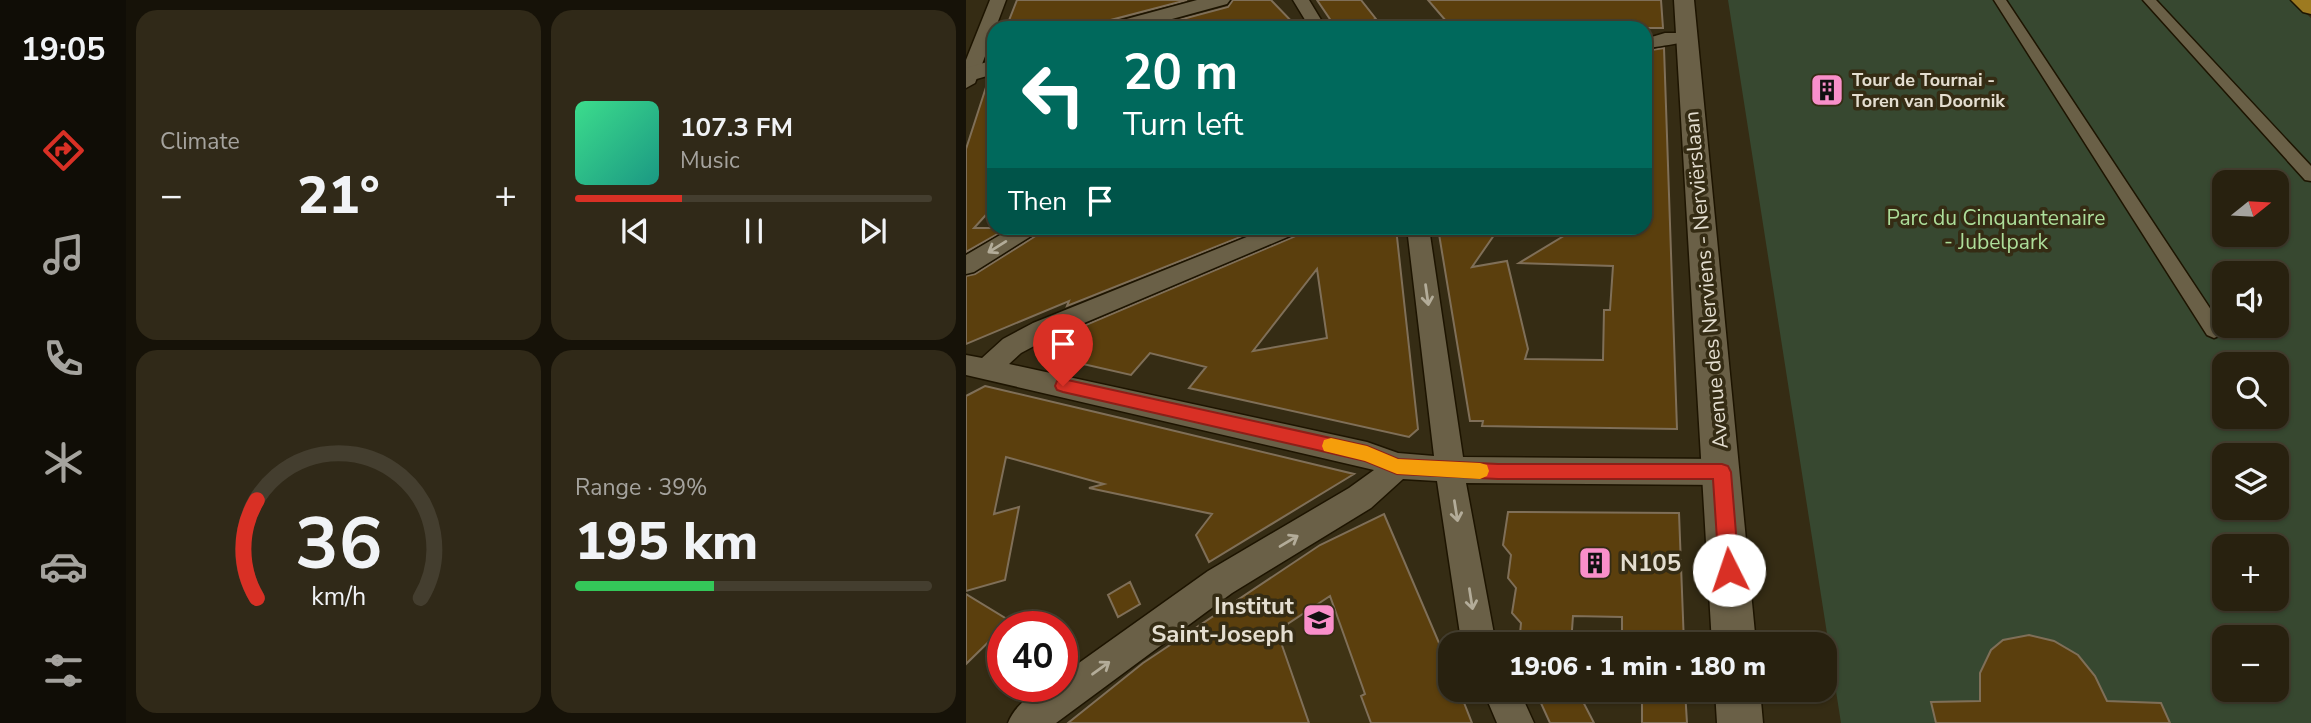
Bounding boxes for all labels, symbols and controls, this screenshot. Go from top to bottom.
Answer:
text: 19:05 [21,28,105,71]
text: 20 m [1123,39,1238,106]
icon: left [1008,49,1099,140]
place label: Tour de Tournai - Toren van Doornik [1852,68,2005,113]
building icon: Tour de Tournai - Toren van Doornik [1808,71,1846,109]
text: Turn left [1123,103,1243,146]
text: 107.3 FM [680,110,793,145]
street label: Avenue des Nerviens - Nerviërslaan [1677,110,1735,450]
icon: directions [39,126,88,175]
text: Climate [160,126,240,157]
text: Music [680,145,740,176]
text: 21° [297,160,380,231]
text: − [160,170,183,221]
text: + [494,170,517,221]
north arrow [2212,170,2289,247]
map controls [2212,170,2289,702]
icon: arrive [1081,182,1119,220]
text: Then [1008,184,1067,219]
park label: Parc du Cinquantenaire - Jubelpark [1887,204,2105,256]
icon: previous [616,212,654,250]
icon: pause [735,212,773,250]
icon: next [854,212,892,250]
icon: music [39,230,88,279]
one-way arrow [988,239,1007,254]
button: sound [2212,261,2289,338]
one-way arrow [1421,283,1434,306]
pin [1033,314,1093,386]
icon: arrive [1044,325,1082,363]
icon: phone [39,334,88,383]
button: search [2212,352,2289,429]
icon: climate [39,438,88,487]
button: layers [2212,443,2289,520]
text: Range · 39% [575,472,707,503]
text: 36 [295,494,382,594]
one-way arrow [1450,500,1463,522]
text: 195 km [575,506,758,577]
one-way arrow [1279,533,1299,547]
position arrow [1692,533,1766,607]
button: + [2212,534,2289,611]
icon: car [39,542,88,591]
building icon: N105 [1576,544,1614,582]
place label: N105 [1620,547,1681,579]
text: km/h [311,579,366,613]
one-way arrow [1465,587,1478,610]
place label: Institut Saint-Joseph [1151,590,1295,650]
school or university icon: Institut Saint-Joseph [1300,601,1338,639]
speed limit sign: 40 [987,611,1078,702]
button: − [2212,625,2289,702]
icon: filters [39,646,88,695]
text: 19:06 · 1 min · 180 m [1509,649,1766,684]
one-way arrow [1091,661,1110,675]

